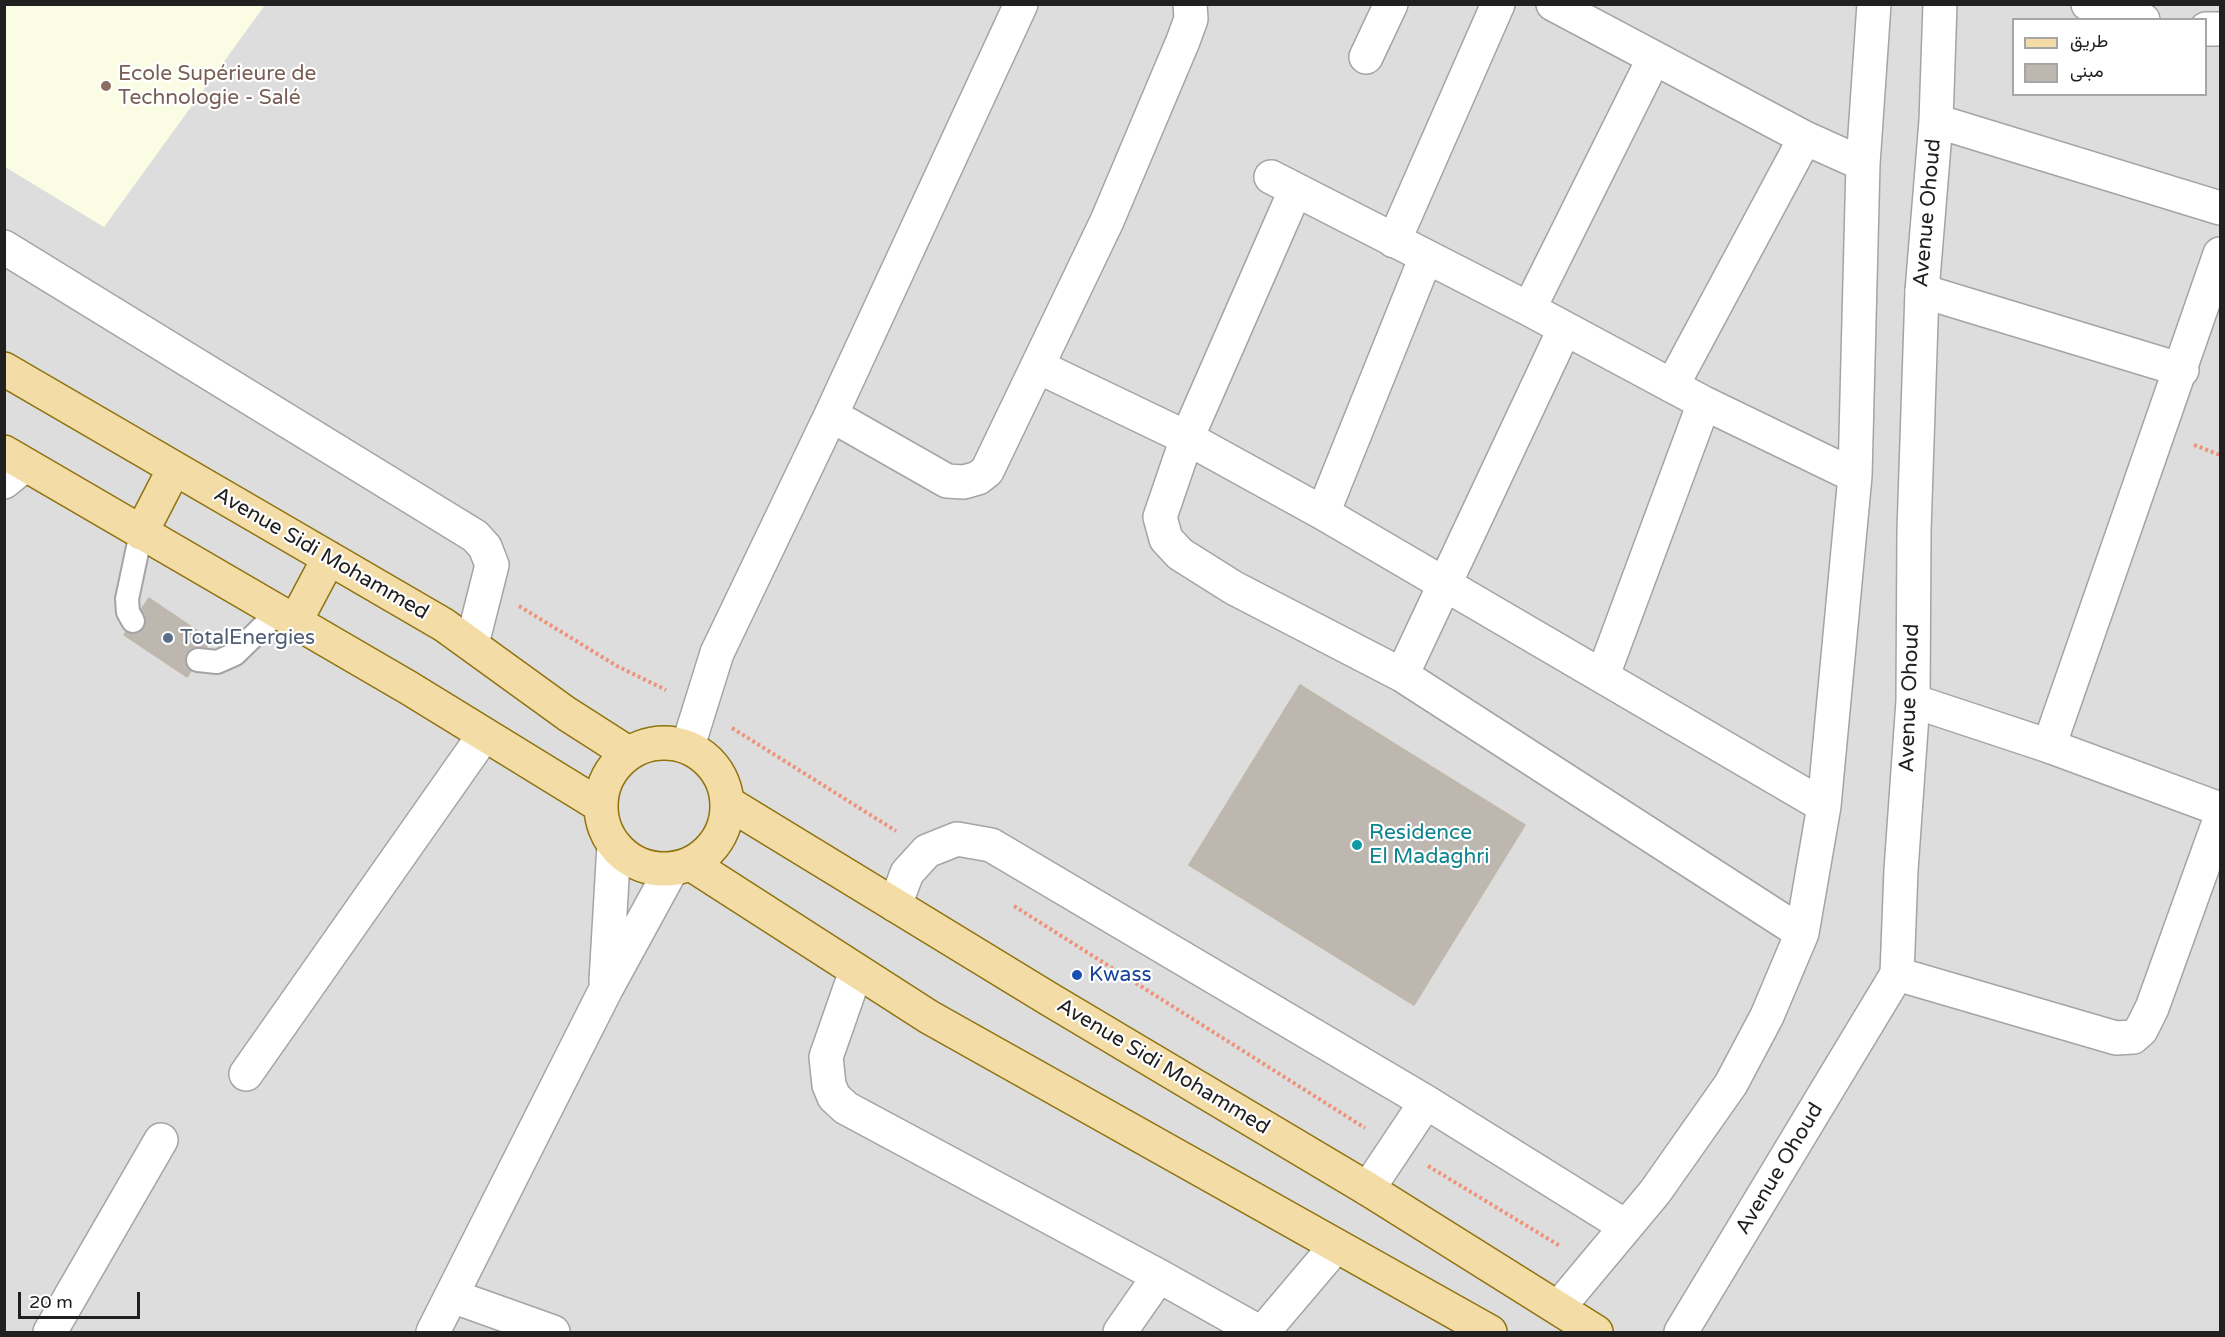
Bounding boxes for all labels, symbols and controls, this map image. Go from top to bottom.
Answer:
legend [2012,18,2207,96]
text: طريق [2070,30,2108,52]
text: مبنى [2070,60,2104,82]
place label: Ecole Supérieure de Technologie - Salé [118,61,316,111]
marker: Ecole Supérieure de Technologie - Salé [99,79,113,93]
street label: Avenue Ohoud [1909,138,1947,288]
street label: Avenue Sidi Mohammed [209,482,433,626]
street label: Avenue Ohoud [1895,623,1925,773]
place label: TotalEnergies [180,625,315,651]
marker: TotalEnergies [161,631,175,645]
place label: Residence El Madaghri [1369,820,1490,870]
marker: Residence El Madaghri [1350,838,1364,852]
place label: Kwass [1089,962,1152,988]
marker: Kwass [1070,968,1084,982]
street label: Avenue Sidi Mohammed [1052,993,1274,1141]
street label: Avenue Ohoud [1731,1099,1829,1239]
scale bar [21,1280,142,1318]
text: 20 m [29,1291,73,1313]

